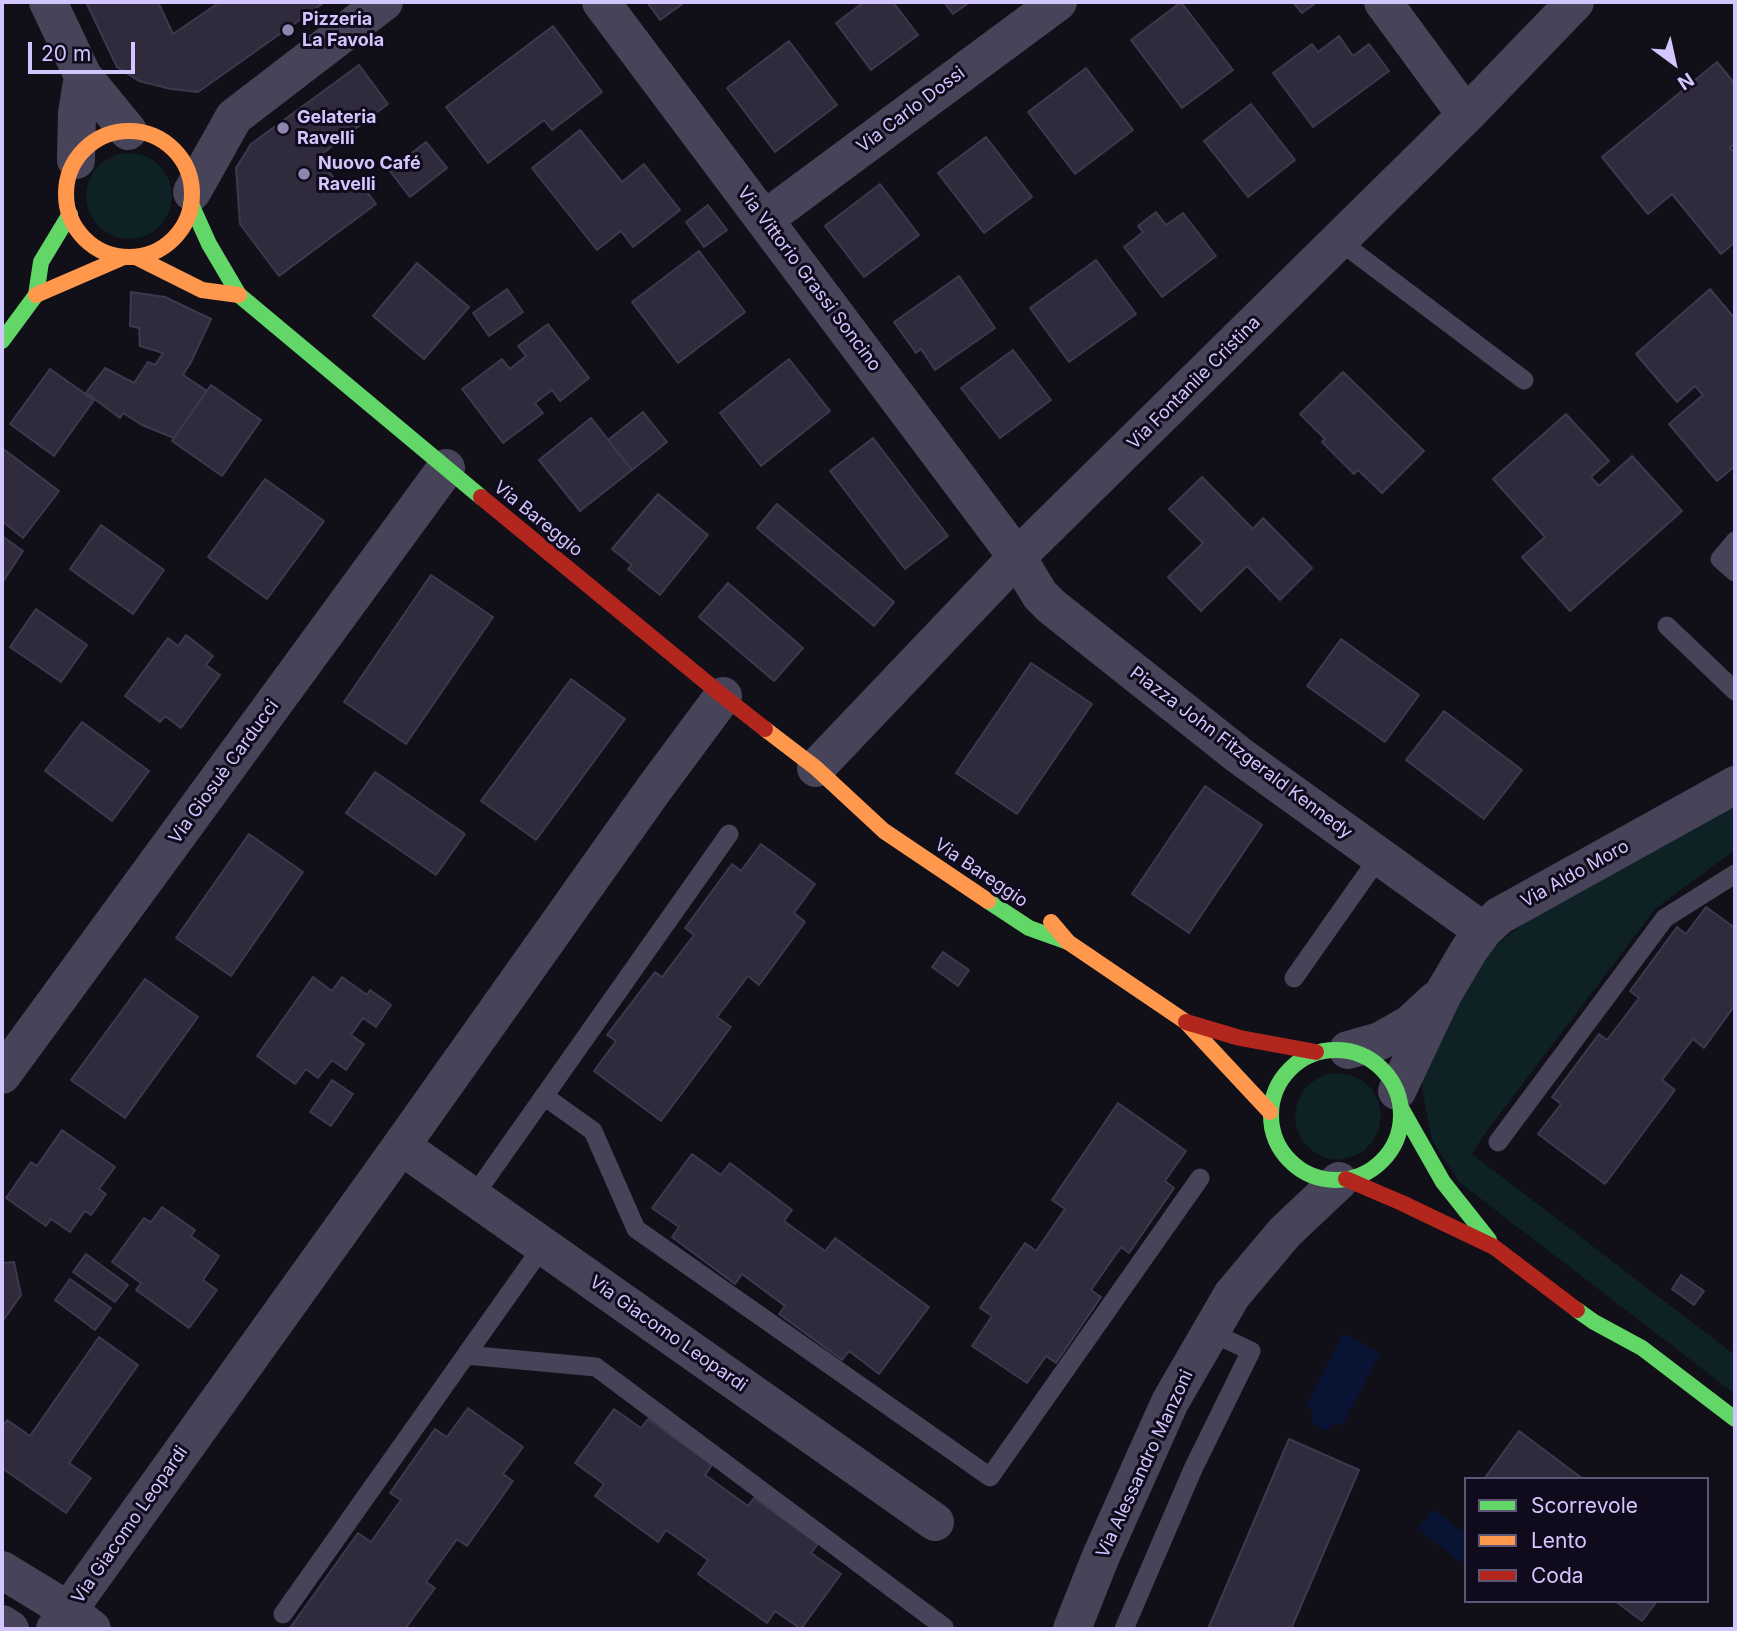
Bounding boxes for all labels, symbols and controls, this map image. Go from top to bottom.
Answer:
place label: Pizzeria La Favola [302,9,384,52]
marker: Pizzeria La Favola [280,22,296,38]
scale bar [32,28,138,72]
north arrow [1639,28,1709,98]
text: 20 m [41,41,91,66]
street label: Via Carlo Dossi [853,62,969,158]
text: N [1673,67,1698,95]
place label: Gelateria Ravelli [297,107,376,150]
marker: Gelateria Ravelli [275,120,291,136]
place label: Nuovo Café Ravelli [318,153,421,196]
marker: Nuovo Café Ravelli [296,166,312,182]
street label: Via Vittorio Grassi Soncino [732,182,886,376]
street label: Via Fontanile Cristina [1123,312,1265,454]
street label: Via Bareggio [489,477,587,561]
street label: Piazza John Fitzgerald Kennedy [1126,662,1356,844]
street label: Via Giosuè Carducci [165,696,283,848]
street label: Via Bareggio [930,834,1032,912]
street label: Via Aldo Moro [1517,835,1633,913]
street label: Via Giacomo Leopardi [585,1271,751,1397]
street label: Via Alessandro Manzoni [1092,1367,1198,1561]
street label: Via Giacomo Leopardi [67,1442,193,1608]
legend [1464,1477,1709,1603]
text: Scorrevole [1531,1493,1638,1518]
text: Lento [1531,1528,1587,1553]
text: Coda [1531,1563,1584,1588]

